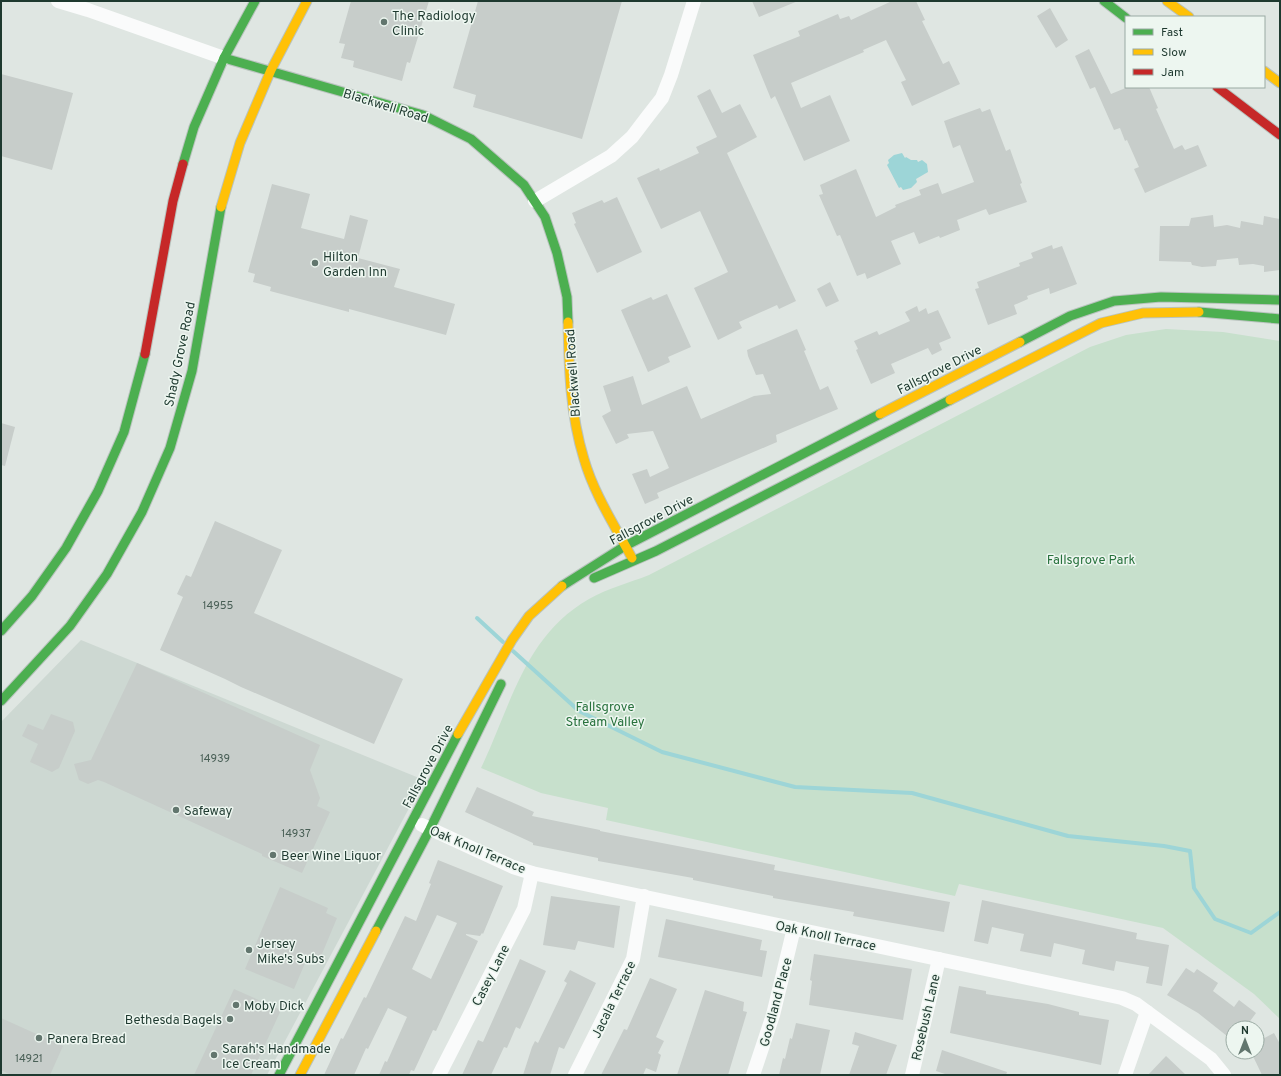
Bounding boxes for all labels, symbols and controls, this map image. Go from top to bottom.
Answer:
place label: The Radiology Clinic [392,9,476,40]
legend [1125,16,1265,88]
marker: The Radiology Clinic [379,17,389,27]
text: Fast [1161,25,1183,41]
text: Slow [1161,45,1187,61]
text: Jam [1161,65,1184,81]
street label: Blackwell Road [341,86,430,127]
place label: Hilton Garden Inn [323,250,387,281]
marker: Hilton Garden Inn [310,258,320,268]
street label: Shady Grove Road [162,300,200,408]
street label: Blackwell Road [563,328,585,417]
street label: Fallsgrove Drive [895,343,985,399]
street label: Fallsgrove Drive [607,492,697,550]
park label: Fallsgrove Park [1047,553,1135,569]
house number: 14955 [203,599,234,613]
park label: Fallsgrove Stream Valley [565,700,645,731]
street label: Fallsgrove Drive [400,722,458,812]
house number: 14939 [200,752,230,766]
place label: Safeway [184,804,232,820]
marker: Safeway [171,805,181,815]
street label: Oak Knoll Terrace [427,823,528,878]
house number: 14937 [281,827,311,841]
place label: Beer Wine Liquor [281,849,381,865]
marker: Beer Wine Liquor [268,850,278,860]
street label: Oak Knoll Terrace [774,918,877,955]
place label: Jersey Mike's Subs [257,937,325,968]
street label: Casey Lane [470,943,514,1009]
marker: Jersey Mike's Subs [244,945,254,955]
street label: Goodland Place [757,956,797,1049]
street label: Jacala Terrace [589,959,640,1041]
street label: Rosebush Lane [909,973,945,1062]
place label: Moby Dick [244,999,305,1015]
marker: Moby Dick [231,1000,241,1010]
place label: Bethesda Bagels [125,1013,222,1029]
marker: Bethesda Bagels [225,1014,235,1024]
north arrow [1225,1020,1265,1060]
text: N [1241,1024,1249,1038]
place label: Panera Bread [47,1032,126,1048]
marker: Panera Bread [34,1033,44,1043]
place label: Sarah's Handmade Ice Cream [222,1042,331,1073]
marker: Sarah's Handmade Ice Cream [209,1050,219,1060]
house number: 14921 [15,1052,43,1066]

